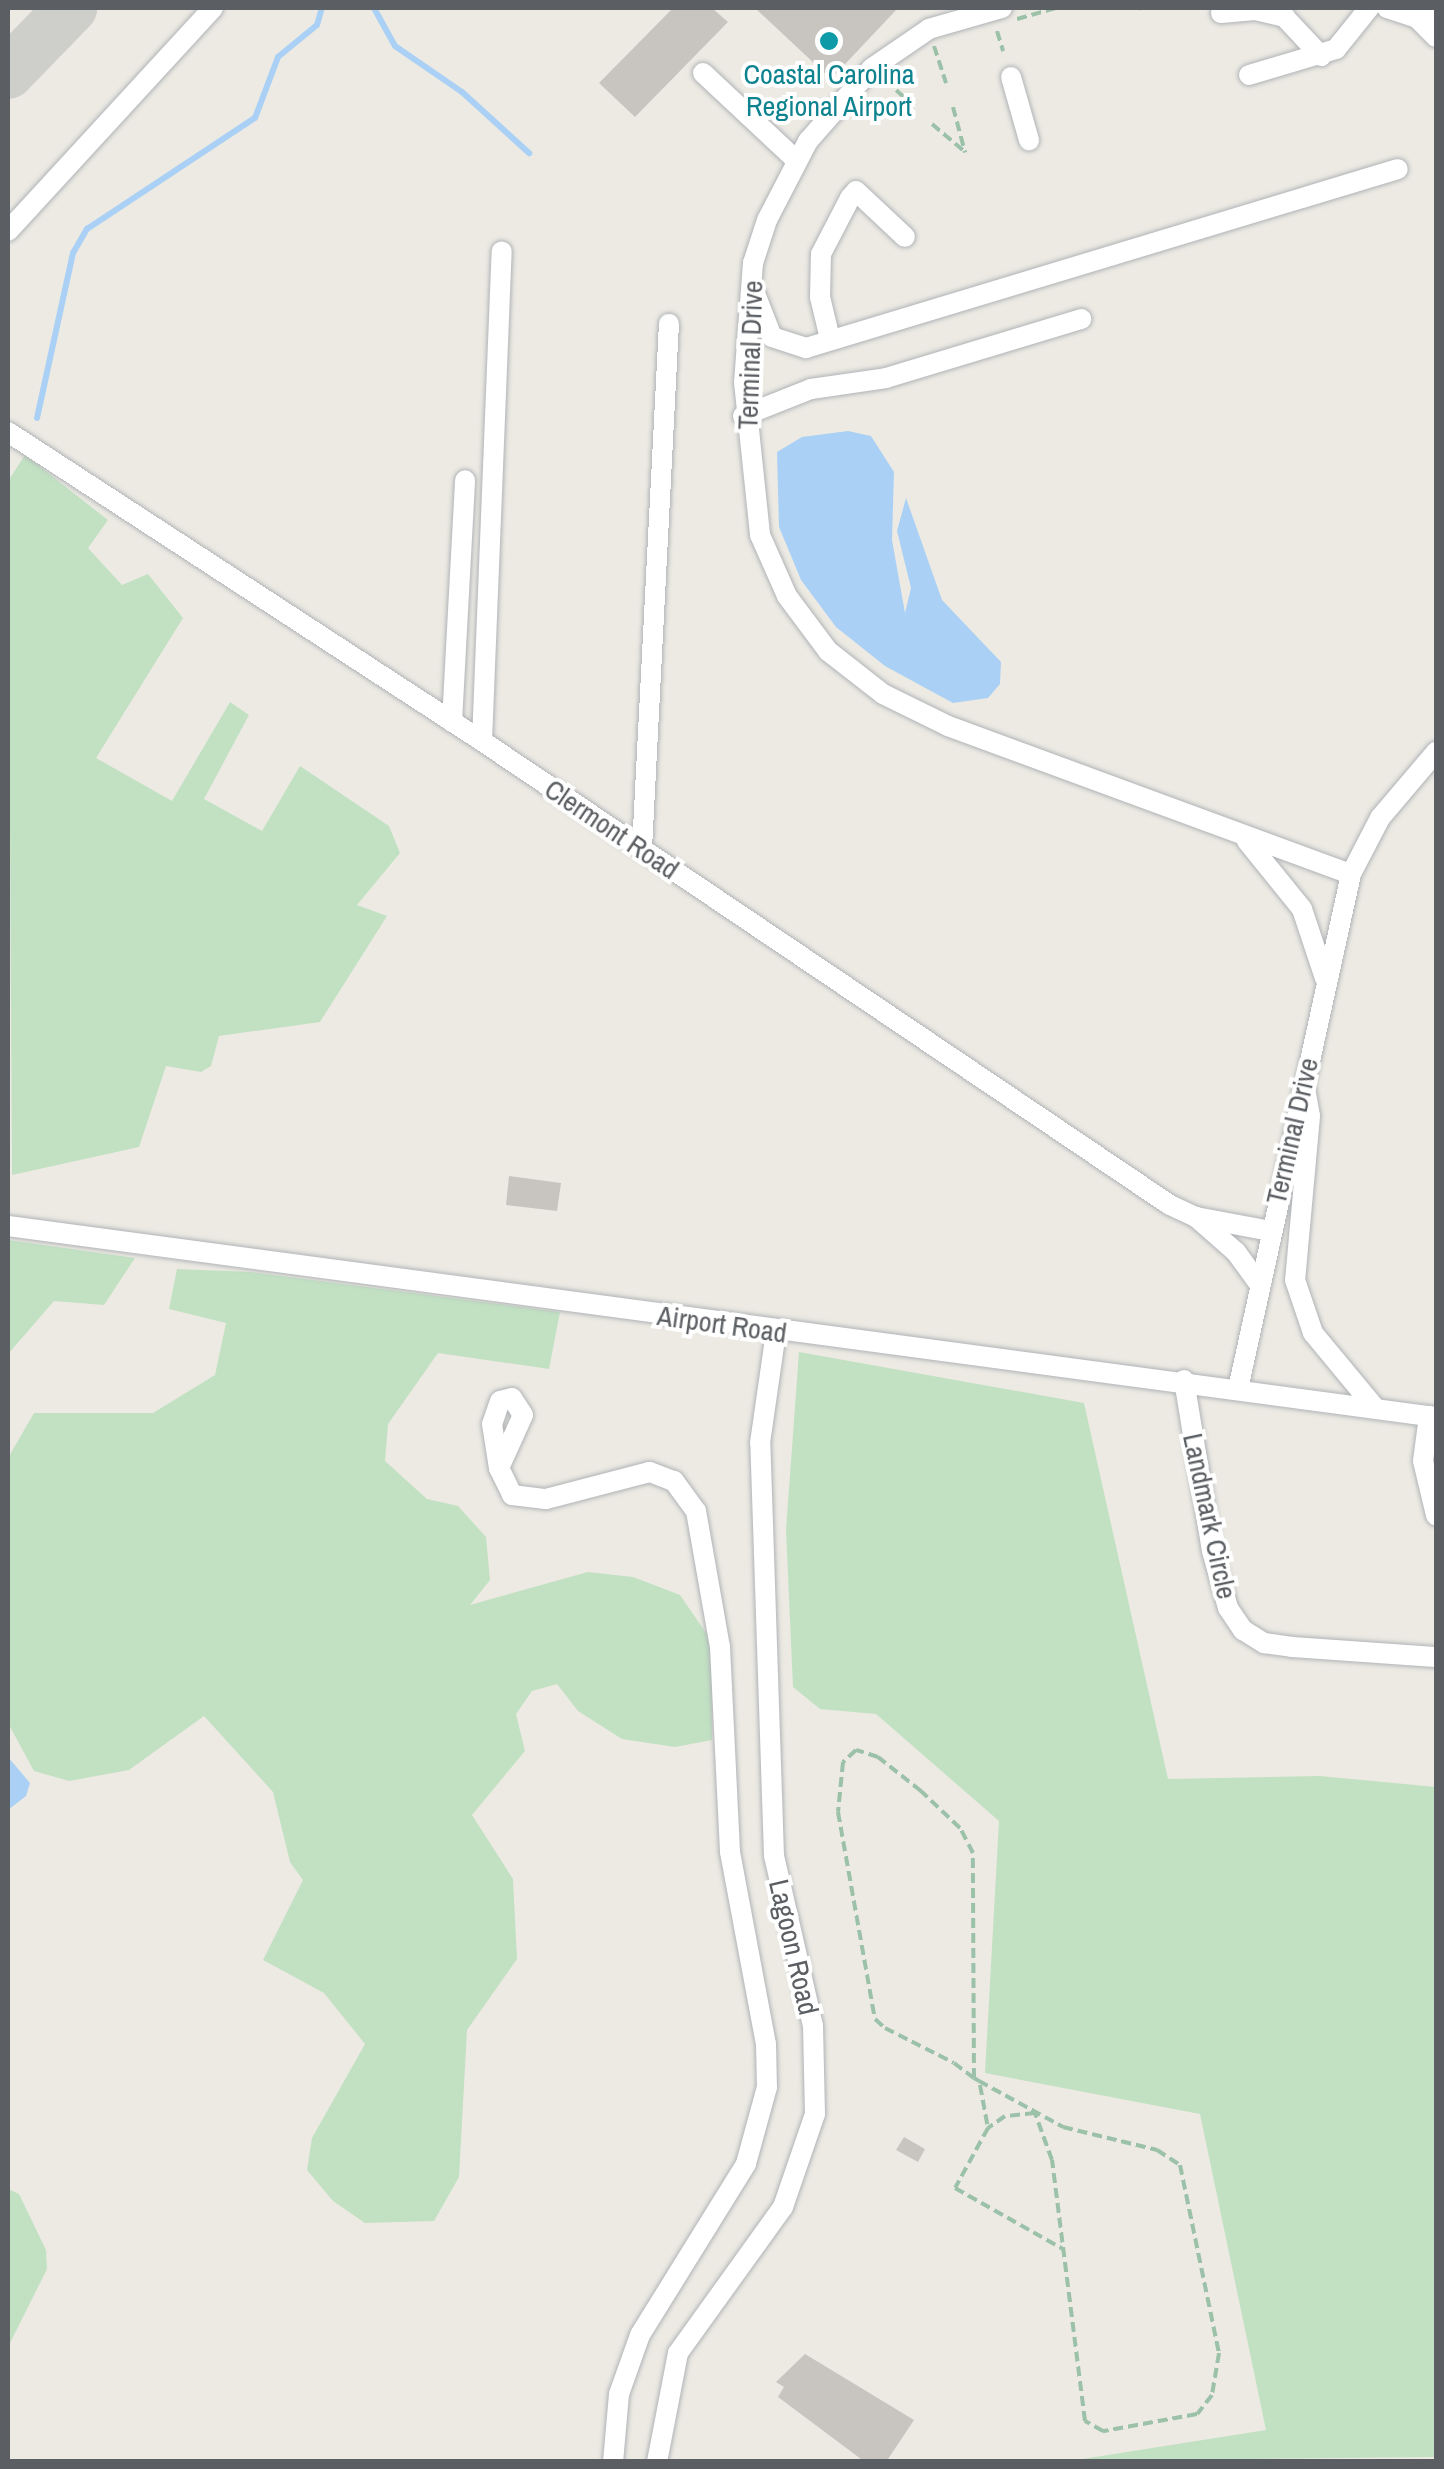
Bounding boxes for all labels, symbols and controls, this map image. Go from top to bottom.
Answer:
marker: Coastal Carolina Regional Airport [818,30,840,52]
place label: Coastal Carolina Regional Airport [744,57,914,123]
street label: Terminal Drive [731,280,769,430]
street label: Clermont Road [539,772,685,886]
street label: Terminal Drive [1259,1054,1325,1208]
street label: Airport Road [655,1298,789,1350]
street label: Landmark Circle [1176,1430,1244,1602]
street label: Lagoon Road [762,1876,826,2018]

